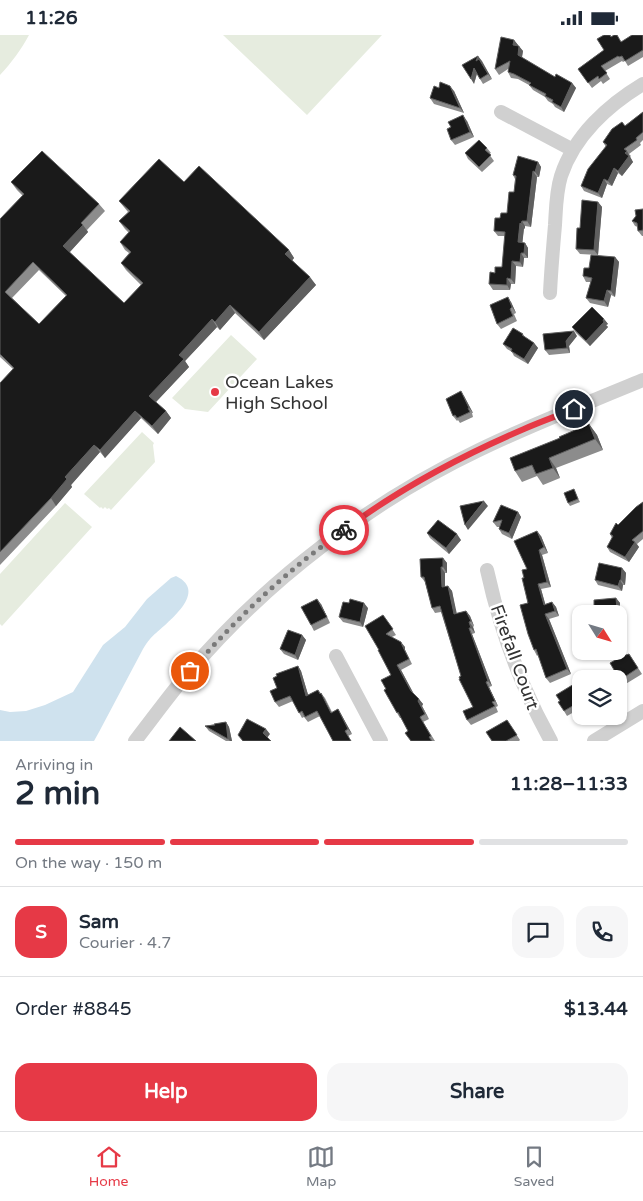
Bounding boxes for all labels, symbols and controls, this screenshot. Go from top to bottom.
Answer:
text: 11:26 [25,7,78,29]
place label: Ocean Lakes High School [225,371,334,414]
marker: Ocean Lakes High School [209,386,221,398]
pin [553,388,595,430]
icon: home [560,395,588,423]
courier [319,505,369,555]
icon: bike [330,516,358,544]
street label: Firefall Court [486,601,544,713]
north arrow [572,605,628,660]
map controls [572,605,627,725]
pin [169,650,211,692]
icon: bag [176,657,204,685]
button: layers [572,670,627,725]
text: Arriving in [15,755,93,775]
text: 11:28–11:33 [510,773,628,795]
text: 2 min [15,775,100,813]
text: On the way · 150 m [15,853,162,873]
button: chat [512,906,564,958]
button: phone [576,906,628,958]
text: Sam [79,911,119,933]
text: S [35,921,47,943]
text: Courier · 4.7 [79,933,171,953]
text: Order #8845 [15,998,132,1020]
text: $13.44 [564,998,628,1020]
button: Help [15,1063,317,1121]
button: Share [327,1063,628,1121]
tab: Home [89,1143,128,1190]
tab: Map [306,1143,336,1190]
tab: Saved [514,1143,554,1190]

